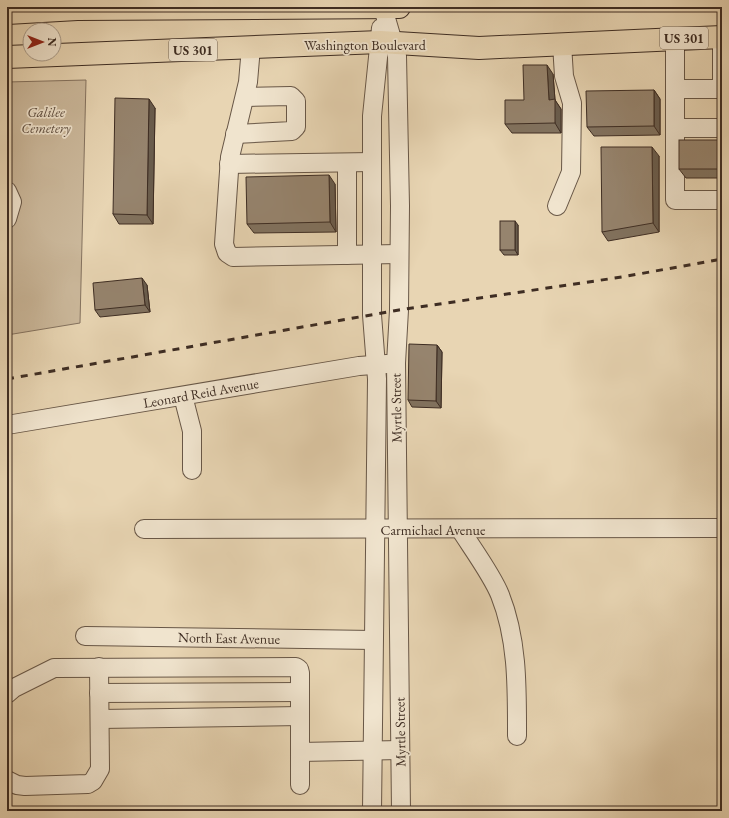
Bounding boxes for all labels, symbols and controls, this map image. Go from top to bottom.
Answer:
north arrow [22,22,62,62]
road number: US 301 [660,27,708,49]
street label: Washington Boulevard [304,36,427,54]
text: N [45,38,59,47]
road number: US 301 [169,39,217,61]
park label: Galilee Cemetery [21,103,71,137]
street label: Myrtle Street [386,372,406,443]
street label: Leonard Reid Avenue [142,374,261,412]
street label: Carmichael Avenue [381,521,486,539]
street label: North East Avenue [178,628,281,648]
street label: Myrtle Street [390,696,410,767]

